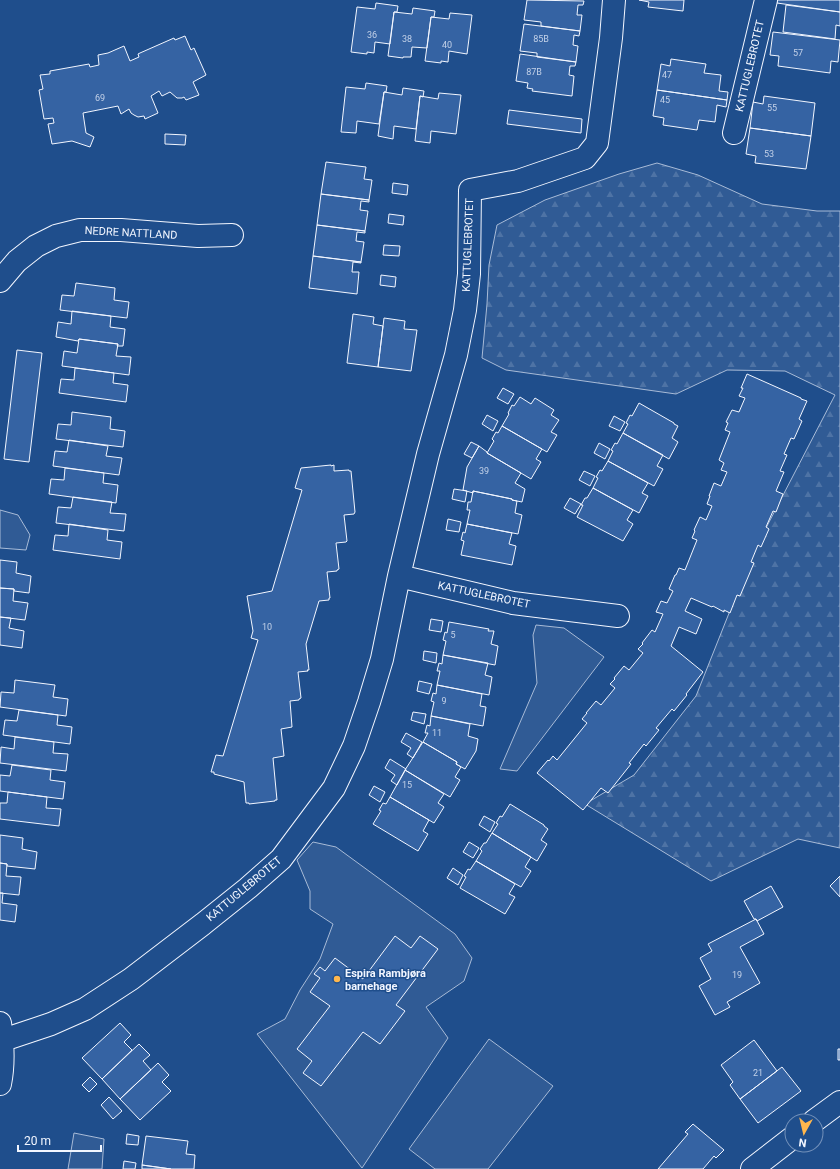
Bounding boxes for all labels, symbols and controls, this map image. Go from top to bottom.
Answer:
street label: KATTUGLEBROTET [733,18,767,113]
house number: 36 [367,30,377,40]
house number: 38 [402,34,412,44]
house number: 85B [533,34,549,44]
house number: 40 [442,40,452,50]
house number: 57 [793,48,803,58]
house number: 87B [526,67,542,77]
house number: 47 [662,70,672,80]
house number: 69 [95,93,105,103]
house number: 45 [660,95,670,105]
house number: 55 [767,103,777,113]
house number: 53 [764,149,774,159]
street label: KATTUGLEBROTET [460,197,476,292]
street label: NEDRE NATTLAND [84,224,178,242]
house number: 39 [479,466,489,476]
street label: KATTUGLEBROTET [437,579,532,611]
house number: 10 [262,622,272,632]
house number: 5 [450,630,456,640]
house number: 9 [441,696,447,706]
house number: 11 [432,728,442,738]
house number: 15 [402,780,412,790]
street label: KATTUGLEBROTET [204,854,284,924]
place label: Espira Rambjøra barnehage [345,967,426,993]
house number: 19 [732,970,742,980]
marker: Espira Rambjøra barnehage [332,974,342,984]
house number: 21 [753,1068,763,1078]
north arrow [784,1113,824,1153]
scale bar [18,1127,101,1153]
text: 20 m [24,1134,51,1148]
text: N [798,1135,807,1149]

